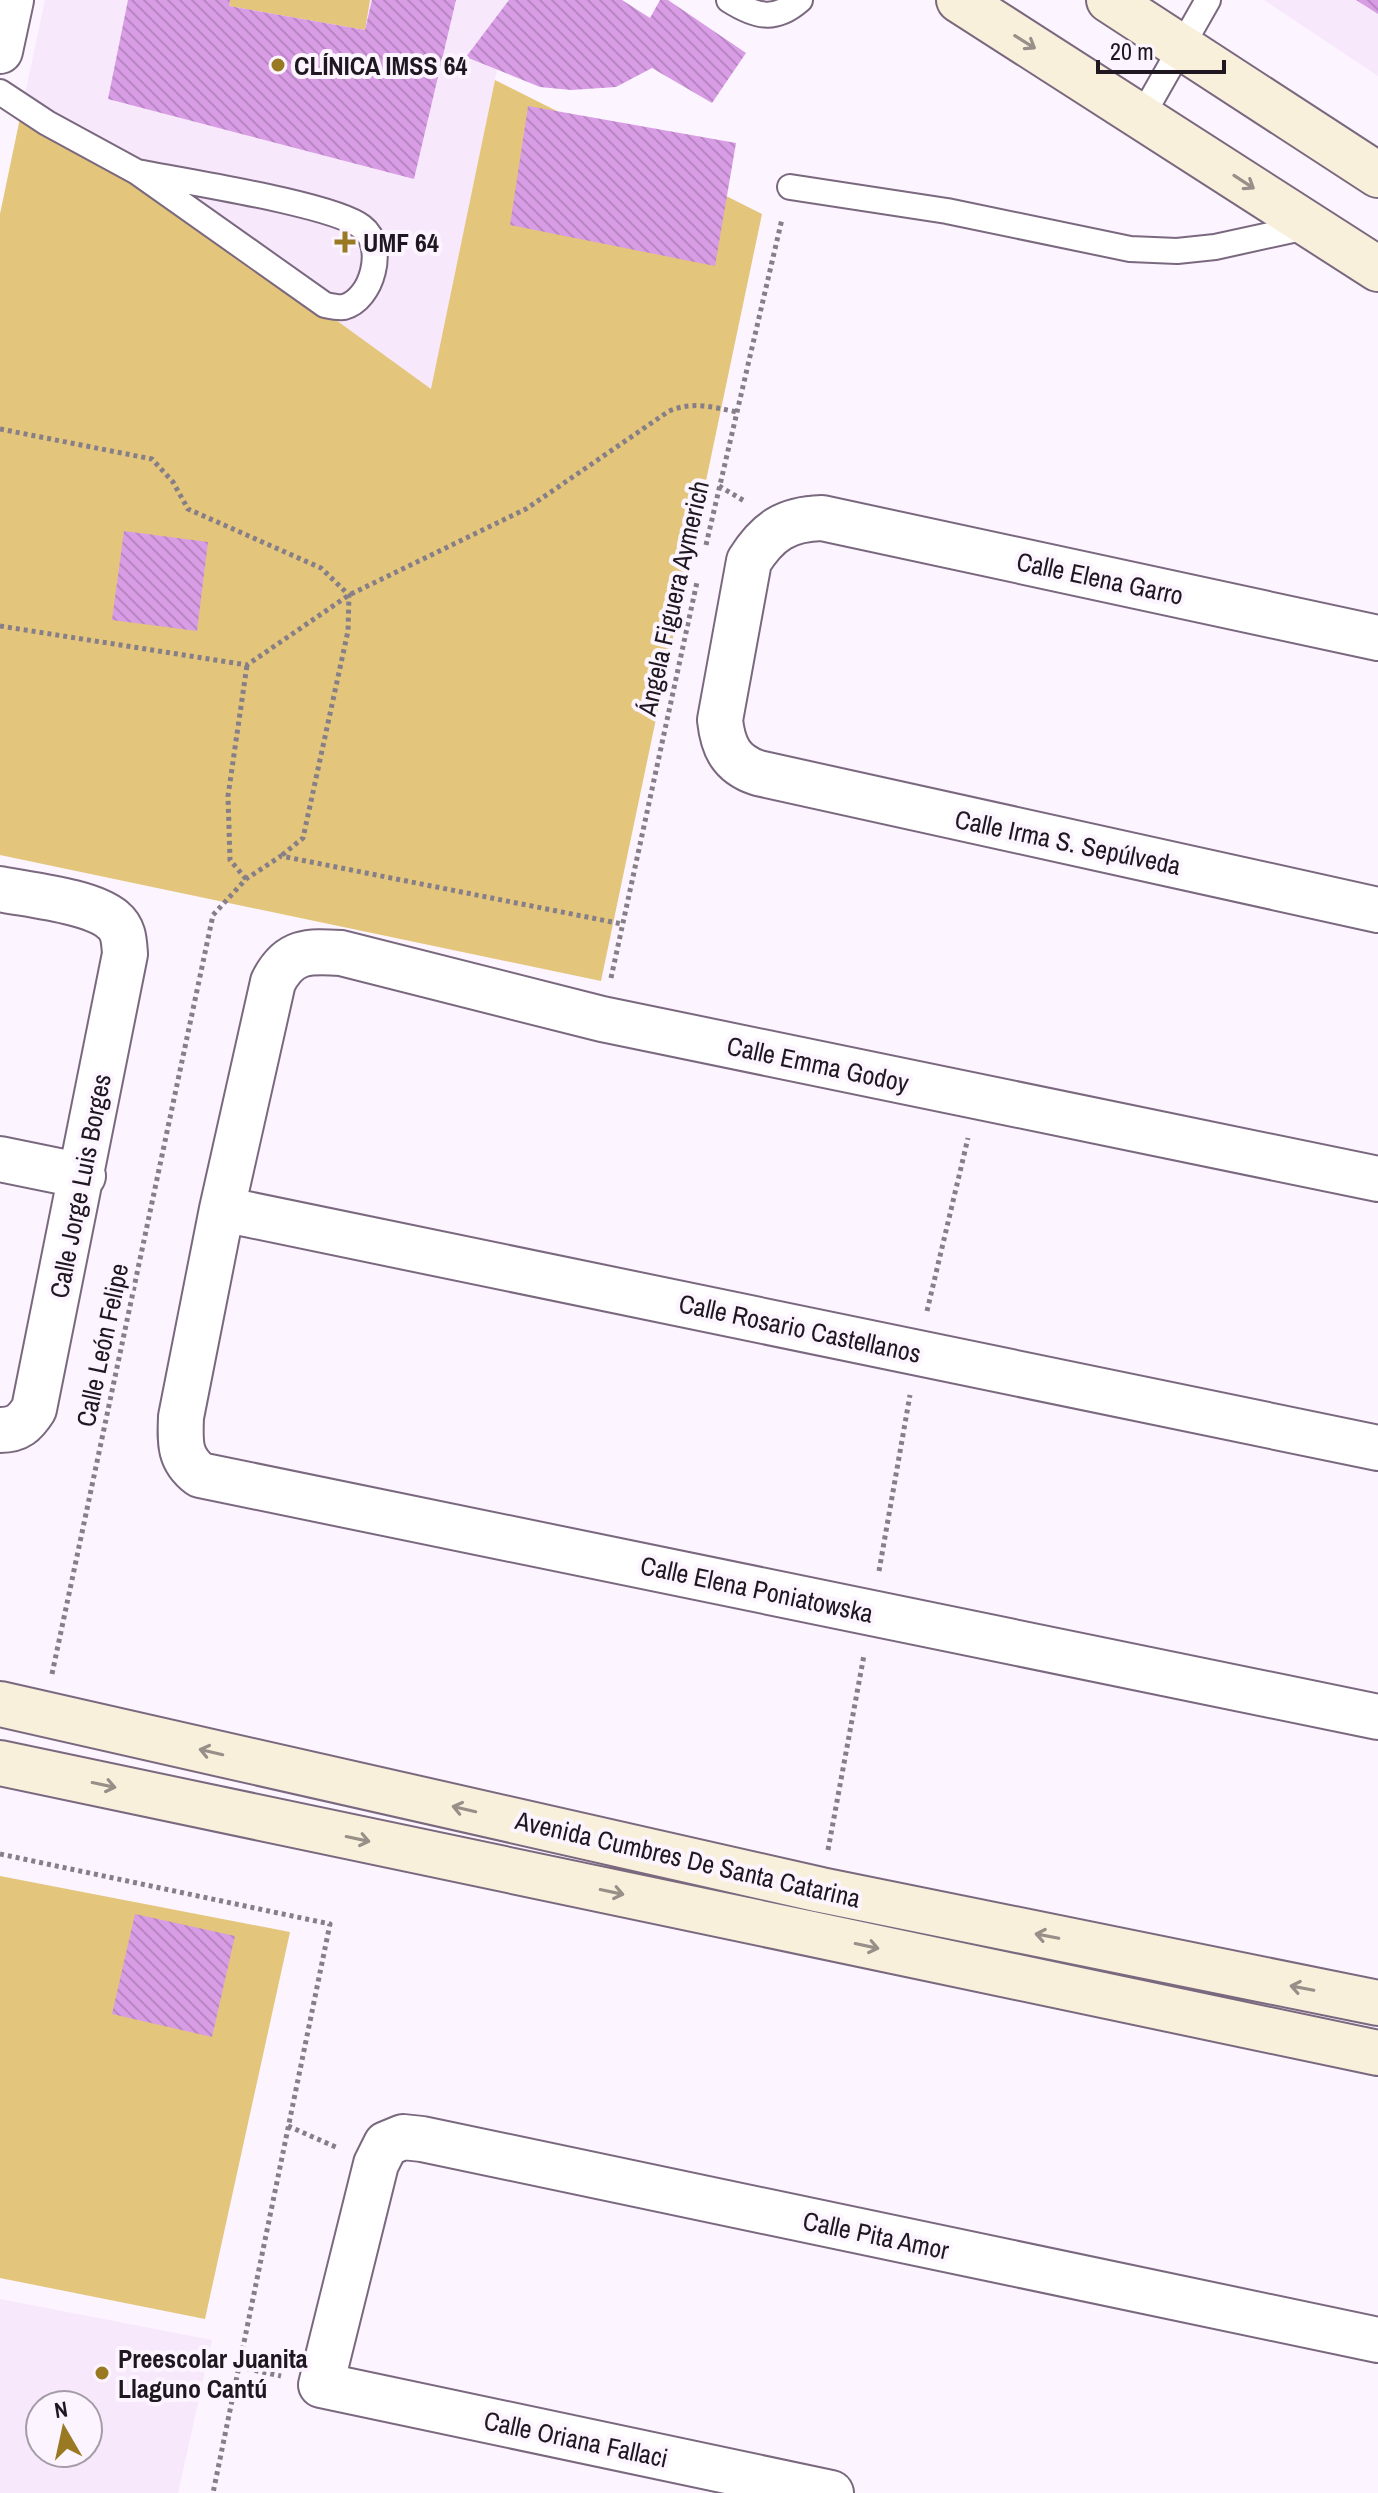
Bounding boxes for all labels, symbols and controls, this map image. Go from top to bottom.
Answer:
scale bar [1098,24,1224,74]
one-way arrow [1013,34,1036,50]
text: 20 m [1110,35,1154,67]
place label: CLÍNICA IMSS 64 [294,48,468,83]
marker: CLÍNICA IMSS 64 [269,56,287,74]
one-way arrow [1232,174,1255,190]
place label: UMF 64 [363,225,439,260]
marker: UMF 64 [334,231,356,253]
street label: Ángela Figuera Aymerich [629,477,717,720]
street label: Calle Elena Garro [1013,543,1187,613]
street label: Calle Irma S. Sepúlveda [952,801,1184,883]
street label: Calle Emma Godoy [724,1028,912,1100]
street label: Calle Jorge Luis Borges [41,1071,119,1301]
street label: Calle León Felipe [68,1260,136,1430]
street label: Calle Rosario Castellanos [676,1285,924,1371]
street label: Calle Elena Poniatowska [637,1547,877,1631]
one-way arrow [199,1743,224,1758]
one-way arrow [90,1778,116,1793]
one-way arrow [452,1801,478,1816]
street label: Avenida Cumbres De Santa Catarina [511,1802,864,1916]
one-way arrow [345,1832,370,1847]
one-way arrow [599,1885,625,1900]
one-way arrow [1034,1928,1060,1943]
one-way arrow [854,1939,879,1954]
one-way arrow [1289,1980,1315,1995]
street label: Calle Pita Amor [800,2202,952,2268]
place label: Preescolar Juanita Llaguno Cantú [118,2341,308,2406]
marker: Preescolar Juanita Llaguno Cantú [93,2364,111,2382]
north arrow [24,2389,104,2469]
text: N [52,2393,70,2425]
street label: Calle Oriana Fallaci [481,2402,671,2476]

